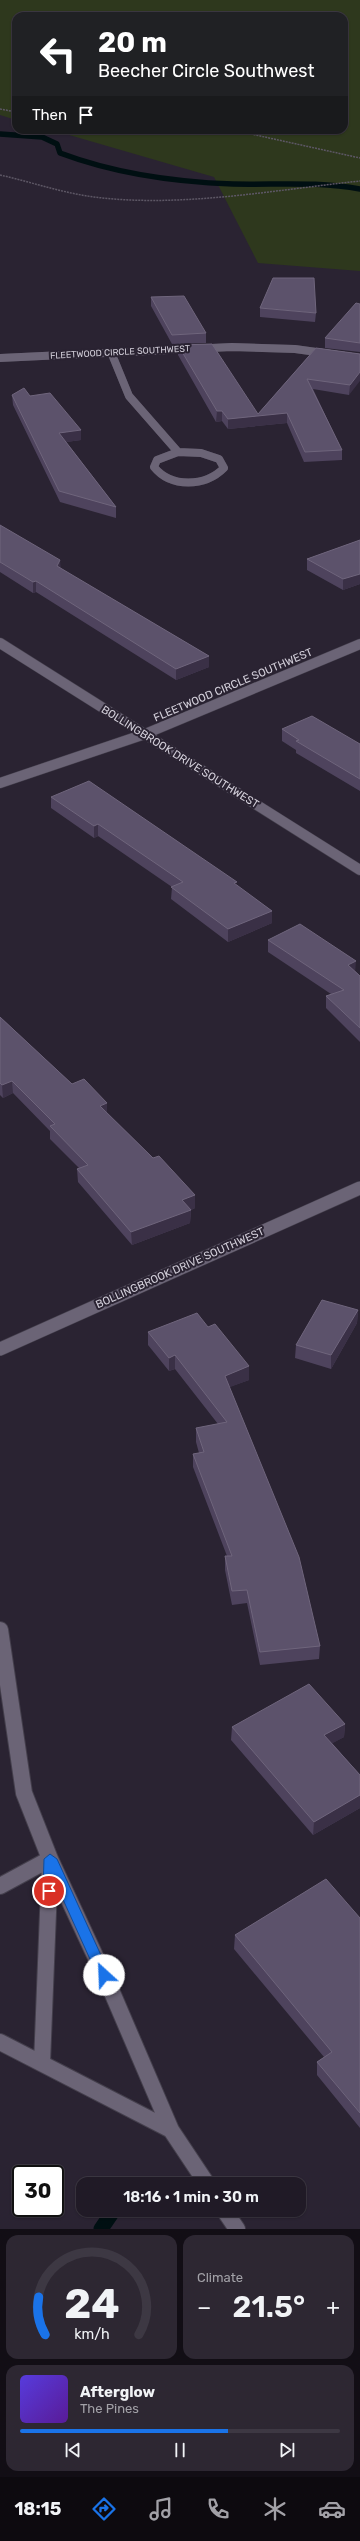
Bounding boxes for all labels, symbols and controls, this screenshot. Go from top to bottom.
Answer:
text: 20 m [98,26,167,59]
icon: left [32,28,84,80]
text: Beecher Circle Southwest [98,60,315,82]
icon: arrive [75,104,97,126]
text: Then [32,106,67,124]
street label: FLEETWOOD CIRCLE SOUTHWEST [50,343,190,361]
street label: FLEETWOOD CIRCLE SOUTHWEST [152,645,315,724]
street label: BOLLINGBROOK DRIVE SOUTHWEST [99,703,262,811]
street label: BOLLINGBROOK DRIVE SOUTHWEST [94,1225,267,1311]
pin [32,1874,66,1908]
icon: arrive [38,1880,60,1902]
position arrow [83,1954,125,1996]
speed limit sign: 30 [12,2165,64,2217]
text: 18:16 · 1 min · 30 m [123,2188,259,2206]
text: Climate [197,2270,243,2285]
text: 24 [64,2279,119,2328]
text: 21.5° [232,2289,305,2325]
text: − [197,2294,211,2321]
text: + [326,2294,340,2321]
text: km/h [74,2326,109,2343]
text: Afterglow [80,2383,155,2401]
text: The Pines [80,2401,139,2416]
icon: previous [62,2439,84,2461]
icon: pause [169,2439,191,2461]
icon: next [276,2439,298,2461]
icon: directions [90,2495,118,2523]
icon: music [147,2495,175,2523]
icon: phone [204,2495,232,2523]
icon: climate [261,2495,289,2523]
icon: car [318,2495,346,2523]
text: 18:15 [14,2498,61,2520]

